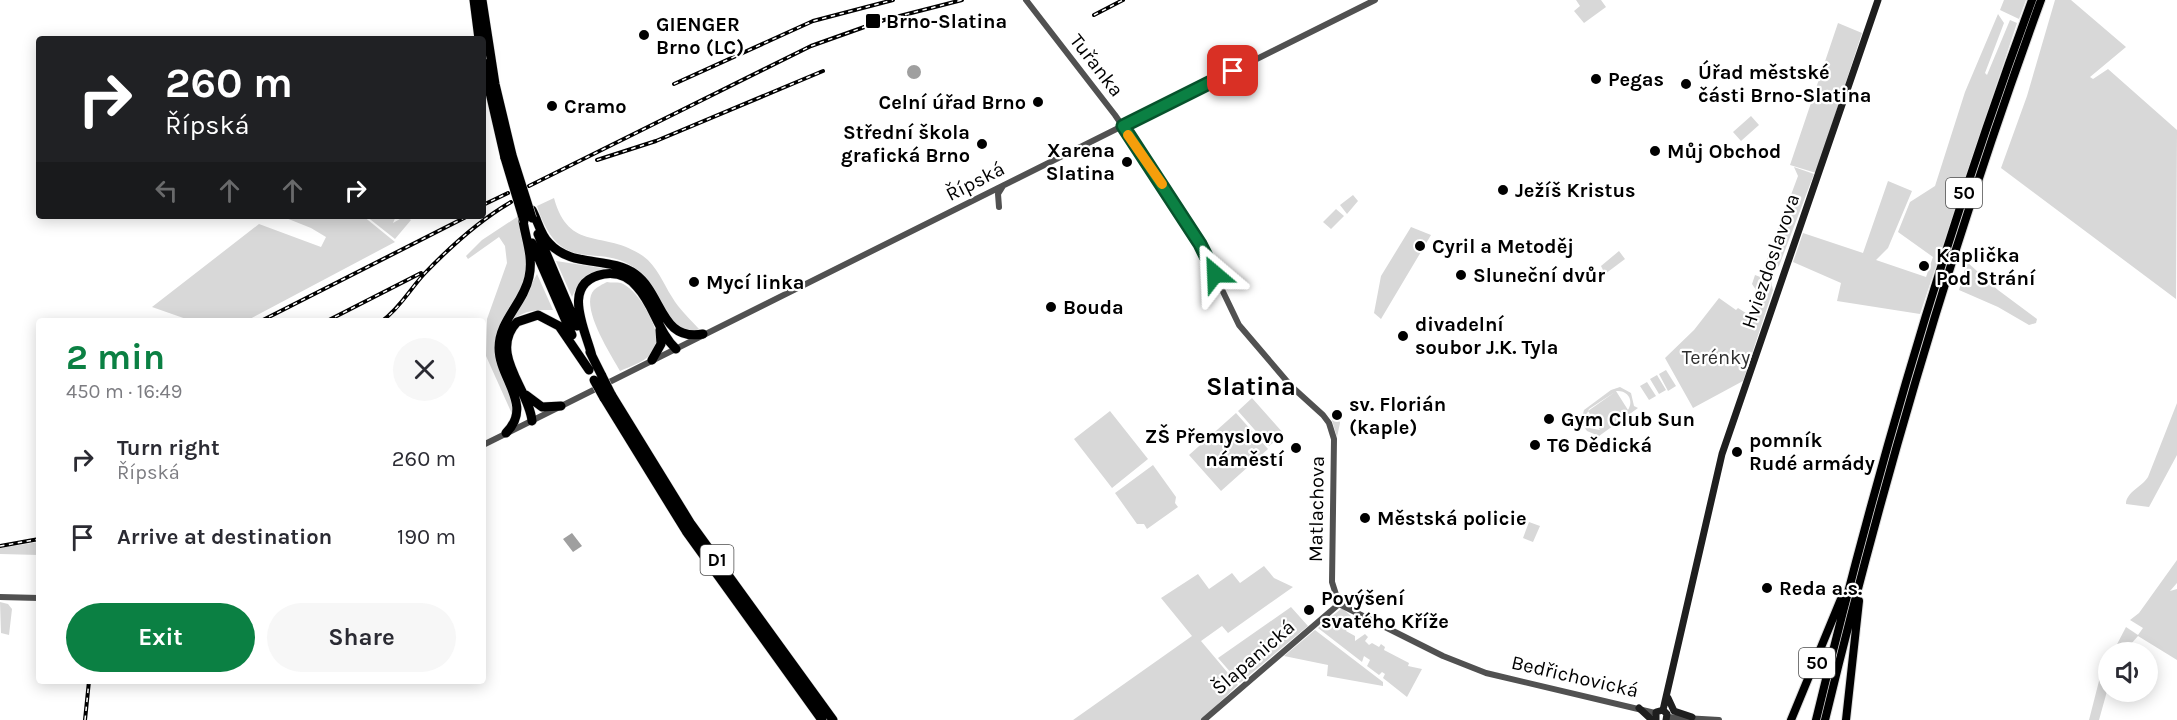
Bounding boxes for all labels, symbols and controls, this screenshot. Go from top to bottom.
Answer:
place label: Brno-Slatina [886,10,1007,33]
marker: Brno-Slatina [864,12,882,30]
place label: GIENGER Brno (LC) [656,13,744,59]
marker: GIENGER Brno (LC) [637,28,651,42]
street label: Tuřanka [1065,29,1128,101]
pin [1207,45,1258,96]
icon: arrive [1216,54,1249,87]
text: 260 m [165,58,293,108]
place label: Úřad městské části Brno-Slatina [1698,59,1872,107]
icon: right [66,60,144,138]
place label: Pegas [1608,68,1664,91]
marker: Pegas [1589,72,1603,86]
marker: Úřad městské části Brno-Slatina [1679,77,1693,91]
place label: Celní úřad Brno [879,91,1026,114]
place label: Cramo [564,95,627,118]
marker: Celní úřad Brno [1031,95,1045,109]
marker: Cramo [545,99,559,113]
text: Řípská [165,109,250,141]
place label: Střední škola grafická Brno [841,121,970,167]
marker: Střední škola grafická Brno [975,137,989,151]
place label: Xarena Slatina [1046,139,1115,185]
place label: Můj Obchod [1667,140,1781,163]
marker: Můj Obchod [1648,144,1662,158]
marker: Xarena Slatina [1120,155,1134,169]
street label: Řípská [942,156,1008,206]
icon: left [150,174,183,207]
icon: ahead [213,174,246,207]
icon: ahead [276,174,309,207]
icon: right [339,174,372,207]
road number: 50 [1946,178,1982,208]
place label: Ježíš Kristus [1515,179,1636,202]
marker: Ježíš Kristus [1496,183,1510,197]
street label: Hviezdoslavova [1737,191,1804,332]
place label: Cyril a Metoděj [1432,235,1574,258]
marker: Cyril a Metoděj [1413,239,1427,253]
position arrow [1183,242,1247,306]
place label: Kaplička Pod Strání [1936,244,2036,290]
marker: Kaplička Pod Strání [1917,259,1931,273]
place label: Sluneční dvůr [1473,264,1605,287]
marker: Sluneční dvůr [1454,268,1468,282]
place label: Mycí linka [706,271,804,294]
marker: Mycí linka [687,275,701,289]
place label: Bouda [1063,296,1124,319]
marker: Bouda [1044,300,1058,314]
place label: divadelní soubor J.K. Tyla [1415,313,1558,359]
marker: divadelní soubor J.K. Tyla [1396,329,1410,343]
text: 2 min [66,336,165,378]
button: close [393,338,456,401]
park label: Terénky [1682,346,1750,369]
district label: Slatina [1206,371,1296,402]
text: 450 m · 16:49 [66,380,182,403]
place label: sv. Florián (kaple) [1349,393,1446,439]
marker: sv. Florián (kaple) [1330,408,1344,422]
place label: Gym Club Sun [1561,408,1695,431]
marker: Gym Club Sun [1542,412,1556,426]
place label: ZŠ Přemyslovo náměstí [1145,423,1284,471]
place label: pomník Rudé armády [1749,429,1875,475]
place label: T6 Dědická [1547,434,1652,457]
text: Turn right [117,435,220,461]
marker: T6 Dědická [1528,438,1542,452]
marker: ZŠ Přemyslovo náměstí [1289,441,1303,455]
icon: right [66,443,99,476]
marker: pomník Rudé armády [1730,445,1744,459]
text: 260 m [392,446,456,472]
street label: Matlachova [1304,456,1329,562]
text: Řípská [117,461,180,484]
place label: Městská policie [1377,507,1527,530]
marker: Městská policie [1358,511,1372,525]
icon: arrive [66,521,99,554]
text: Arrive at destination [117,524,332,550]
text: 190 m [397,524,456,550]
road number: D1 [700,545,734,575]
place label: Reda a.s. [1779,577,1862,600]
marker: Reda a.s. [1760,581,1774,595]
place label: Povýšení svatého Kříže [1321,587,1449,633]
button: Exit [66,603,255,672]
button: Share [267,603,456,672]
marker: Povýšení svatého Kříže [1302,603,1316,617]
street label: Šlapanická [1207,614,1299,700]
map controls [2098,642,2158,702]
button: sound [2098,642,2158,702]
road number: 50 [1799,648,1835,678]
street label: Bedřichovická [1509,651,1641,702]

